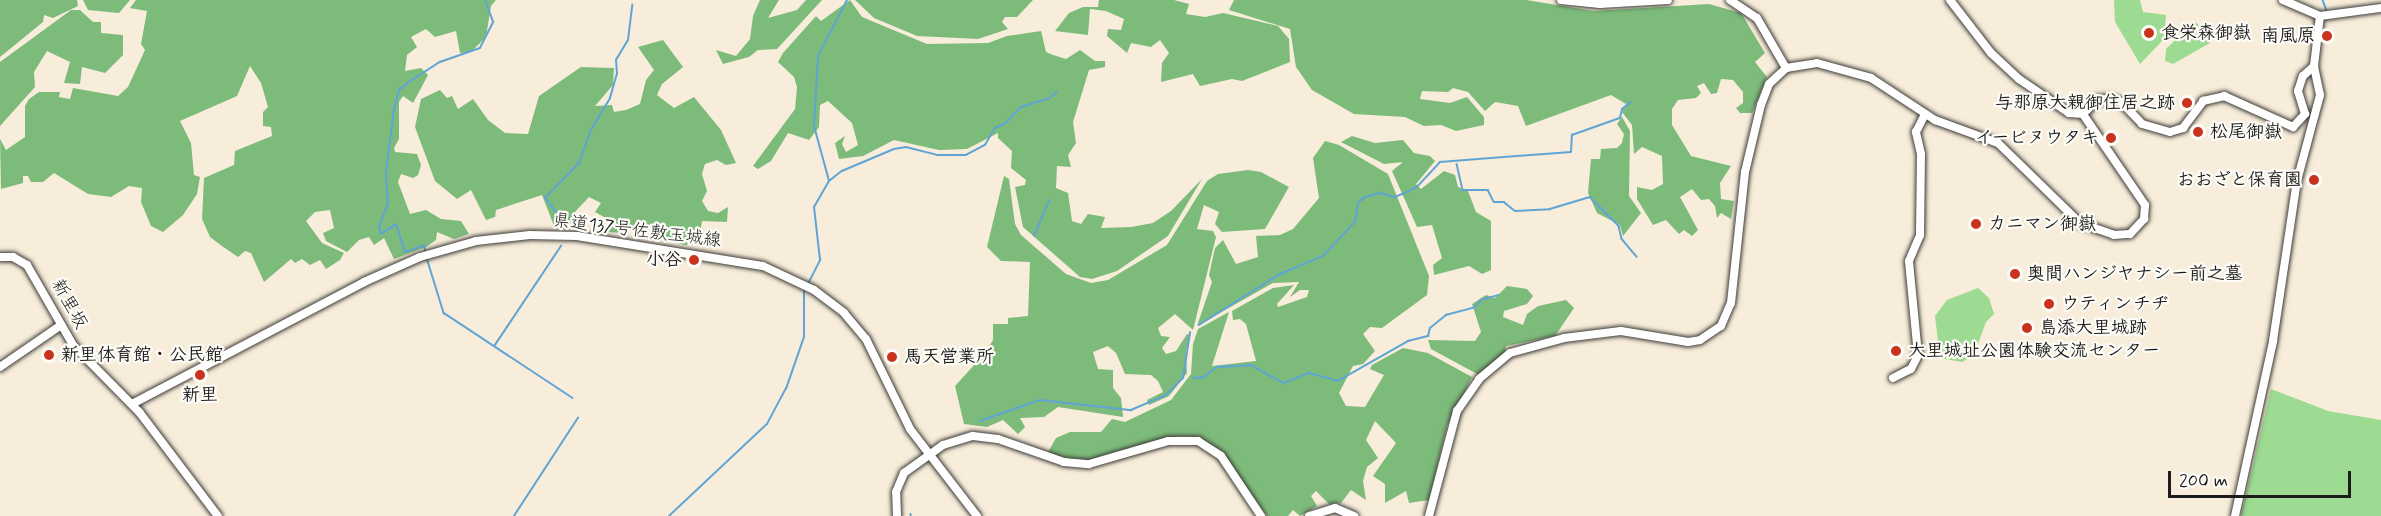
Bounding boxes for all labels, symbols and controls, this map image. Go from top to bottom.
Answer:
place label: 食栄森御嶽 [2161,22,2251,44]
place label: 南風原 [2261,25,2315,47]
marker: 食栄森御嶽 [2142,26,2156,40]
marker: 南風原 [2320,29,2334,43]
place label: 与那原大親御住居之跡 [1995,92,2175,114]
marker: 与那原大親御住居之跡 [2180,96,2194,110]
place label: 松尾御嶽 [2210,121,2282,143]
marker: 松尾御嶽 [2191,125,2205,139]
place label: イービヌウタキ [1974,127,2099,149]
marker: イービヌウタキ [2104,131,2118,145]
place label: おおざと保育園 [2176,169,2302,191]
marker: おおざと保育園 [2307,173,2321,187]
street label: 県道137号佐敷玉城線 [551,210,723,252]
place label: カニマン御嶽 [1988,213,2096,235]
marker: カニマン御嶽 [1969,217,1983,231]
place label: 小谷 [646,249,682,271]
marker: 小谷 [687,253,701,267]
place label: 奥間ハンジヤナシー前之墓 [2027,263,2243,285]
marker: 奥間ハンジヤナシー前之墓 [2008,267,2022,281]
street label: 新里坂 [46,275,92,333]
place label: ウティンチヂ [2061,293,2169,315]
marker: ウティンチヂ [2042,297,2056,311]
place label: 島添大里城跡 [2039,317,2147,339]
marker: 島添大里城跡 [2020,321,2034,335]
place label: 大里城址公園体験交流センター [1908,340,2160,362]
place label: 新里体育館・公民館 [61,344,223,366]
marker: 大里城址公園体験交流センター [1889,344,1903,358]
place label: 馬天営業所 [904,346,994,368]
marker: 新里体育館・公民館 [42,348,56,362]
marker: 馬天営業所 [885,350,899,364]
marker: 新里 [193,368,207,382]
place label: 新里 [182,384,218,406]
scale bar [2171,459,2354,497]
text: 200 m [2179,469,2228,493]

